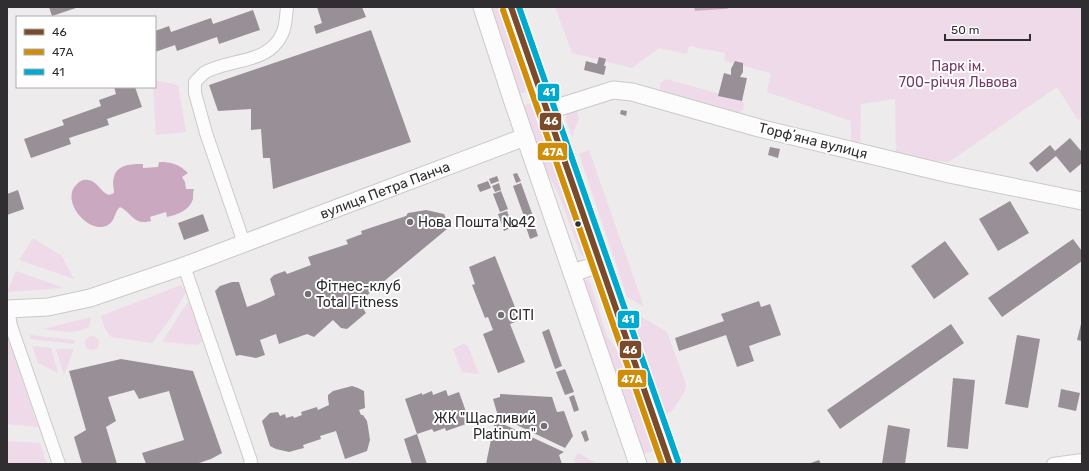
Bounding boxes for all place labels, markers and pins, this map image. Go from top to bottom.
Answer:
place label: Нова Пошта №42 [418,214,536,231]
marker: Нова Пошта №42 [405,217,415,227]
unlabelled marker [573,219,583,229]
place label: Фітнес-клуб Total Fitness [316,278,401,311]
marker: Фітнес-клуб Total Fitness [303,289,313,299]
place label: CITI [509,307,534,324]
marker: CITI [496,310,506,320]
place label: ЖК "Щасливий Platinum" [434,410,536,443]
marker: ЖК "Щасливий Platinum" [539,421,549,431]

